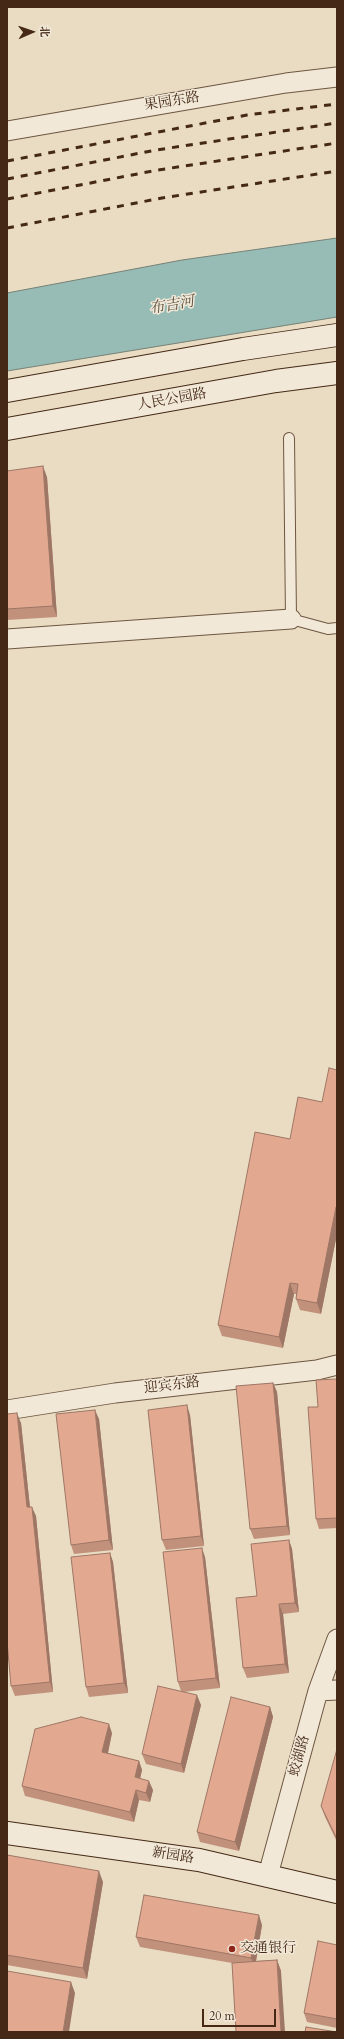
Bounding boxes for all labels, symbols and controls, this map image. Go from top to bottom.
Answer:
north arrow [12,12,52,52]
text: 北 [37,26,52,37]
street label: 果园东路 [143,89,201,115]
water label: 布吉河 [148,293,196,319]
street label: 人民公园路 [136,386,208,414]
street label: 迎宾东路 [143,1374,201,1398]
street label: 蛟湖路 [286,1734,314,1778]
street label: 新园路 [151,1844,195,1868]
place label: 交通银行 [240,1941,296,1957]
marker: 交通银行 [227,1944,237,1954]
scale bar [204,2001,278,2027]
text: 20 m [209,2008,235,2024]

